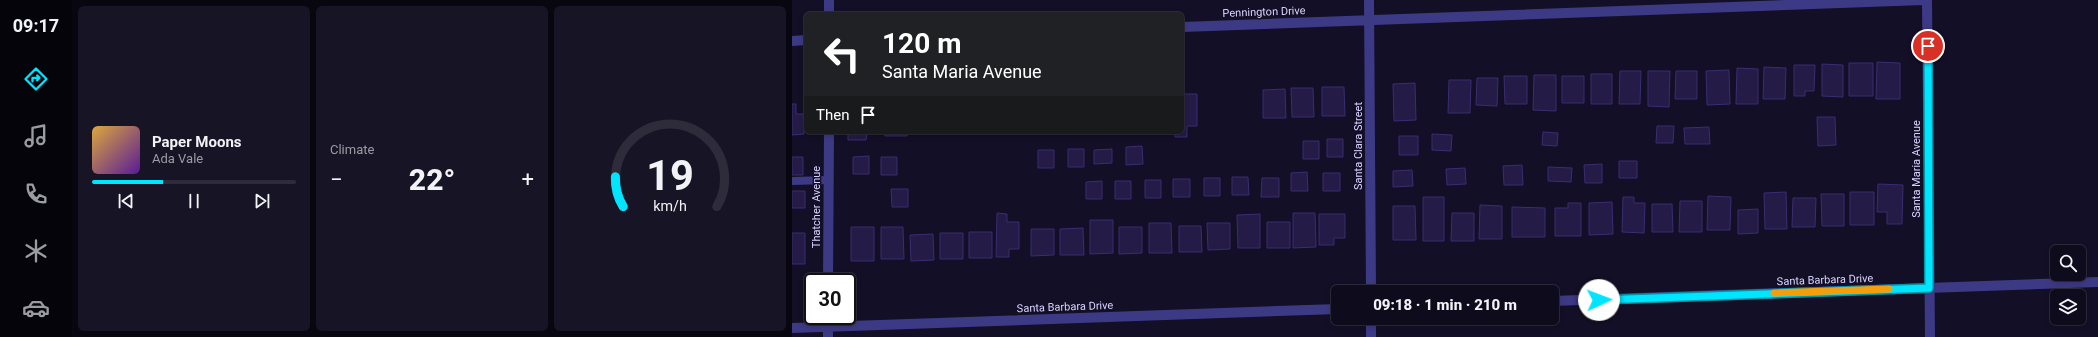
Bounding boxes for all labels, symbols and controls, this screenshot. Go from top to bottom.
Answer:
street label: Pennington Drive [1222,4,1306,20]
text: 09:17 [13,15,59,36]
text: 120 m [882,27,961,60]
icon: left [816,28,868,80]
pin [1911,29,1945,63]
icon: arrive [1917,35,1939,57]
text: Santa Maria Avenue [882,61,1042,82]
icon: directions [22,65,50,93]
street label: Santa Clara Street [1352,102,1365,190]
icon: arrive [857,104,879,126]
text: Then [816,106,849,124]
street label: Santa Maria Avenue [1910,120,1923,218]
icon: music [22,122,50,150]
text: Paper Moons [152,133,242,151]
text: Climate [330,142,374,157]
text: 19 [646,150,694,199]
text: Ada Vale [152,151,203,166]
text: 22° [409,162,455,197]
street label: Thatcher Avenue [810,166,823,248]
text: − [330,167,343,192]
text: + [522,167,534,192]
icon: phone [22,180,50,208]
icon: previous [115,190,137,212]
icon: pause [183,190,205,212]
icon: next [251,190,273,212]
text: km/h [653,197,687,213]
icon: climate [22,237,50,265]
map controls [2050,245,2086,325]
button: search [2050,245,2086,281]
street label: Santa Barbara Drive [1777,272,1874,288]
speed limit sign: 30 [804,273,856,325]
position arrow [1578,279,1620,321]
button: layers [2050,289,2086,325]
icon: car [22,294,50,322]
text: 09:18 · 1 min · 210 m [1373,296,1517,314]
street label: Santa Barbara Drive [1017,299,1114,315]

